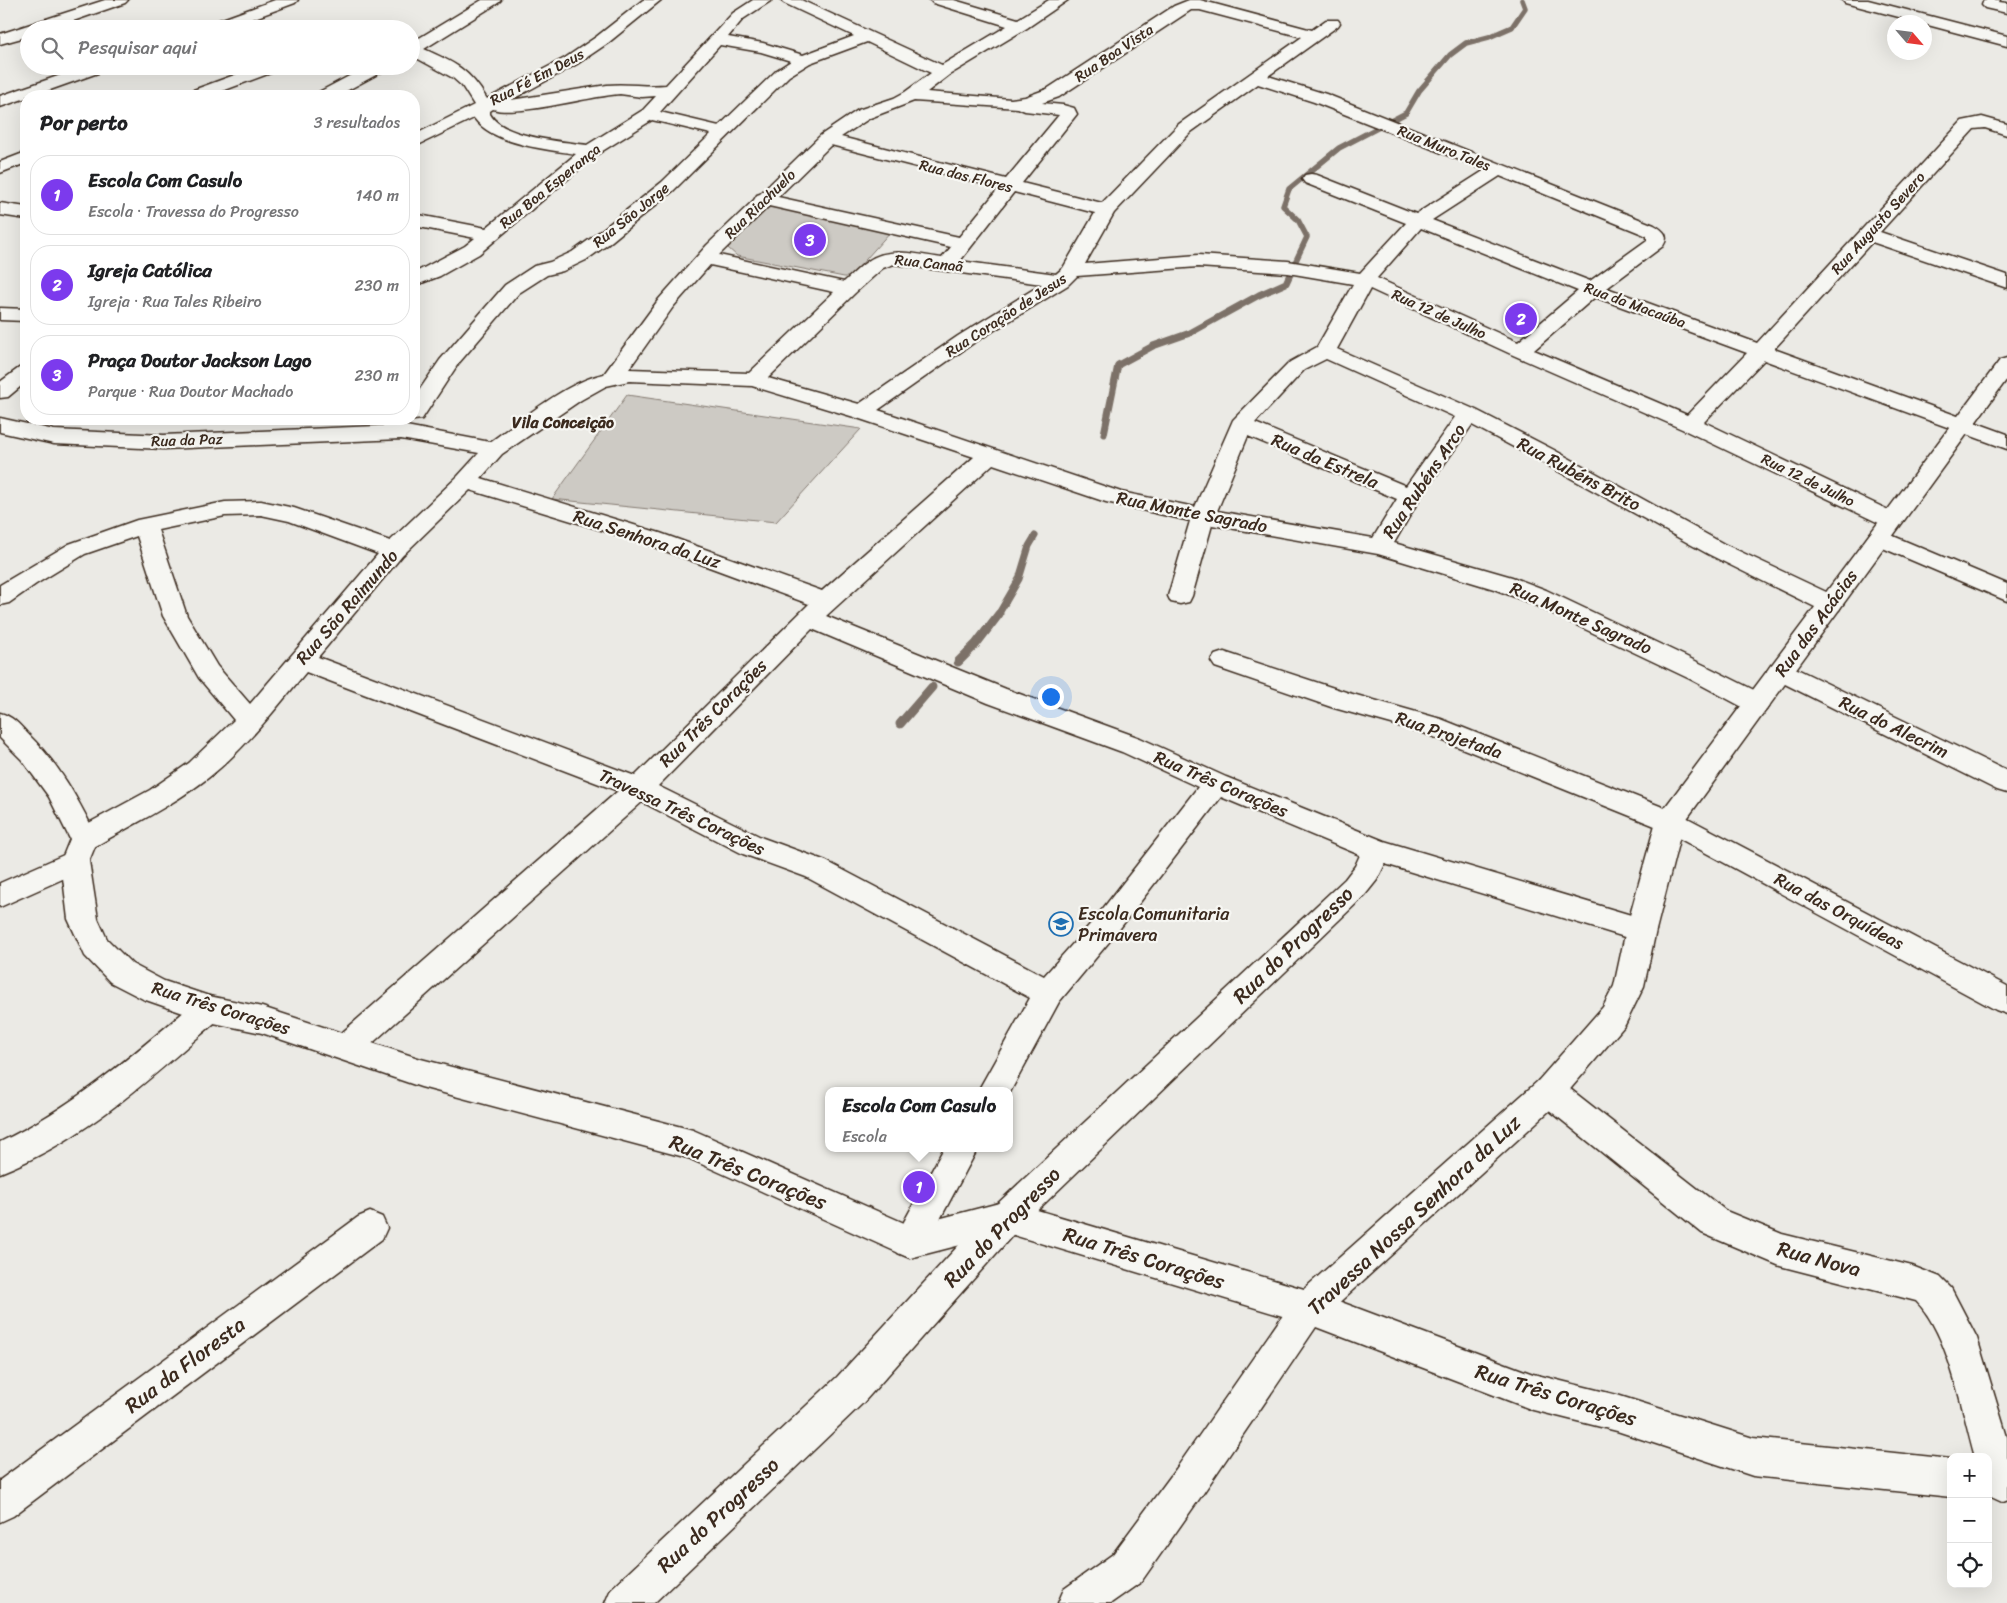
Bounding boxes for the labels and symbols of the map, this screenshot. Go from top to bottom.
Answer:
north arrow [1887,15,1932,60]
street label: Rua Boa Vista [1069,16,1159,89]
street label: Rua Fé Em Deus [485,41,589,113]
street label: Rua Muro Tales [1394,118,1495,179]
street label: Rua Boa Esperança [493,136,607,235]
street label: Rua das Flores [916,152,1016,200]
street label: Rua Riachuelo [718,162,802,245]
street label: Rua Augusto Severo [1824,165,1932,281]
street label: Rua São Jorge [587,175,676,254]
pin: 3 [794,221,826,259]
street label: Rua Canaã [894,246,965,280]
street label: Rua Coração de Jesus [940,266,1072,364]
street label: Rua da Macaúba [1581,275,1690,336]
street label: Rua 12 de Julho [1387,281,1491,347]
pin: 2 [1505,300,1537,338]
district label: Vila Conceição [512,408,614,437]
street label: Rua Rubéns Arco [1374,417,1474,545]
street label: Rua da Estrela [1266,424,1385,498]
street label: Rua da Paz [151,426,224,454]
street label: Rua Rubéns Brito [1511,428,1647,520]
street label: Rua 12 de Julho [1757,446,1860,514]
street label: Rua Monte Sagrado [1114,482,1270,542]
street label: Rua Senhora da Luz [569,500,725,578]
street label: Rua São Raimundo [287,542,407,672]
street label: Rua das Acácias [1766,562,1867,684]
street label: Rua Monte Sagrado [1505,572,1657,664]
street label: Rua Três Corações [651,651,775,775]
your location [1038,684,1064,710]
street label: Rua do Alecrim [1834,687,1955,767]
street label: Rua Projetada [1391,702,1507,768]
street label: Rua Três Corações [1149,741,1294,827]
street label: Travessa Três Corações [593,759,771,865]
street label: Rua das Orquídeas [1768,863,1910,959]
street label: Rua do Progresso [1223,877,1363,1013]
place label: Escola Comunitaria Primavera [1078,898,1230,951]
school or university icon: Escola Comunitaria Primavera [1048,911,1074,937]
street label: Rua Três Corações [148,972,295,1044]
street label: Travessa Nossa Senhora da Luz [1298,1104,1531,1325]
street label: Rua Três Corações [663,1123,833,1221]
street label: Rua do Progresso [934,1157,1070,1297]
pin: 1 [903,1168,935,1206]
street label: Rua Três Corações [1059,1215,1230,1301]
street label: Rua Nova [1773,1230,1866,1289]
street label: Rua da Floresta [116,1306,254,1423]
street label: Rua Três Corações [1471,1352,1642,1438]
street label: Rua do Progresso [647,1447,789,1583]

